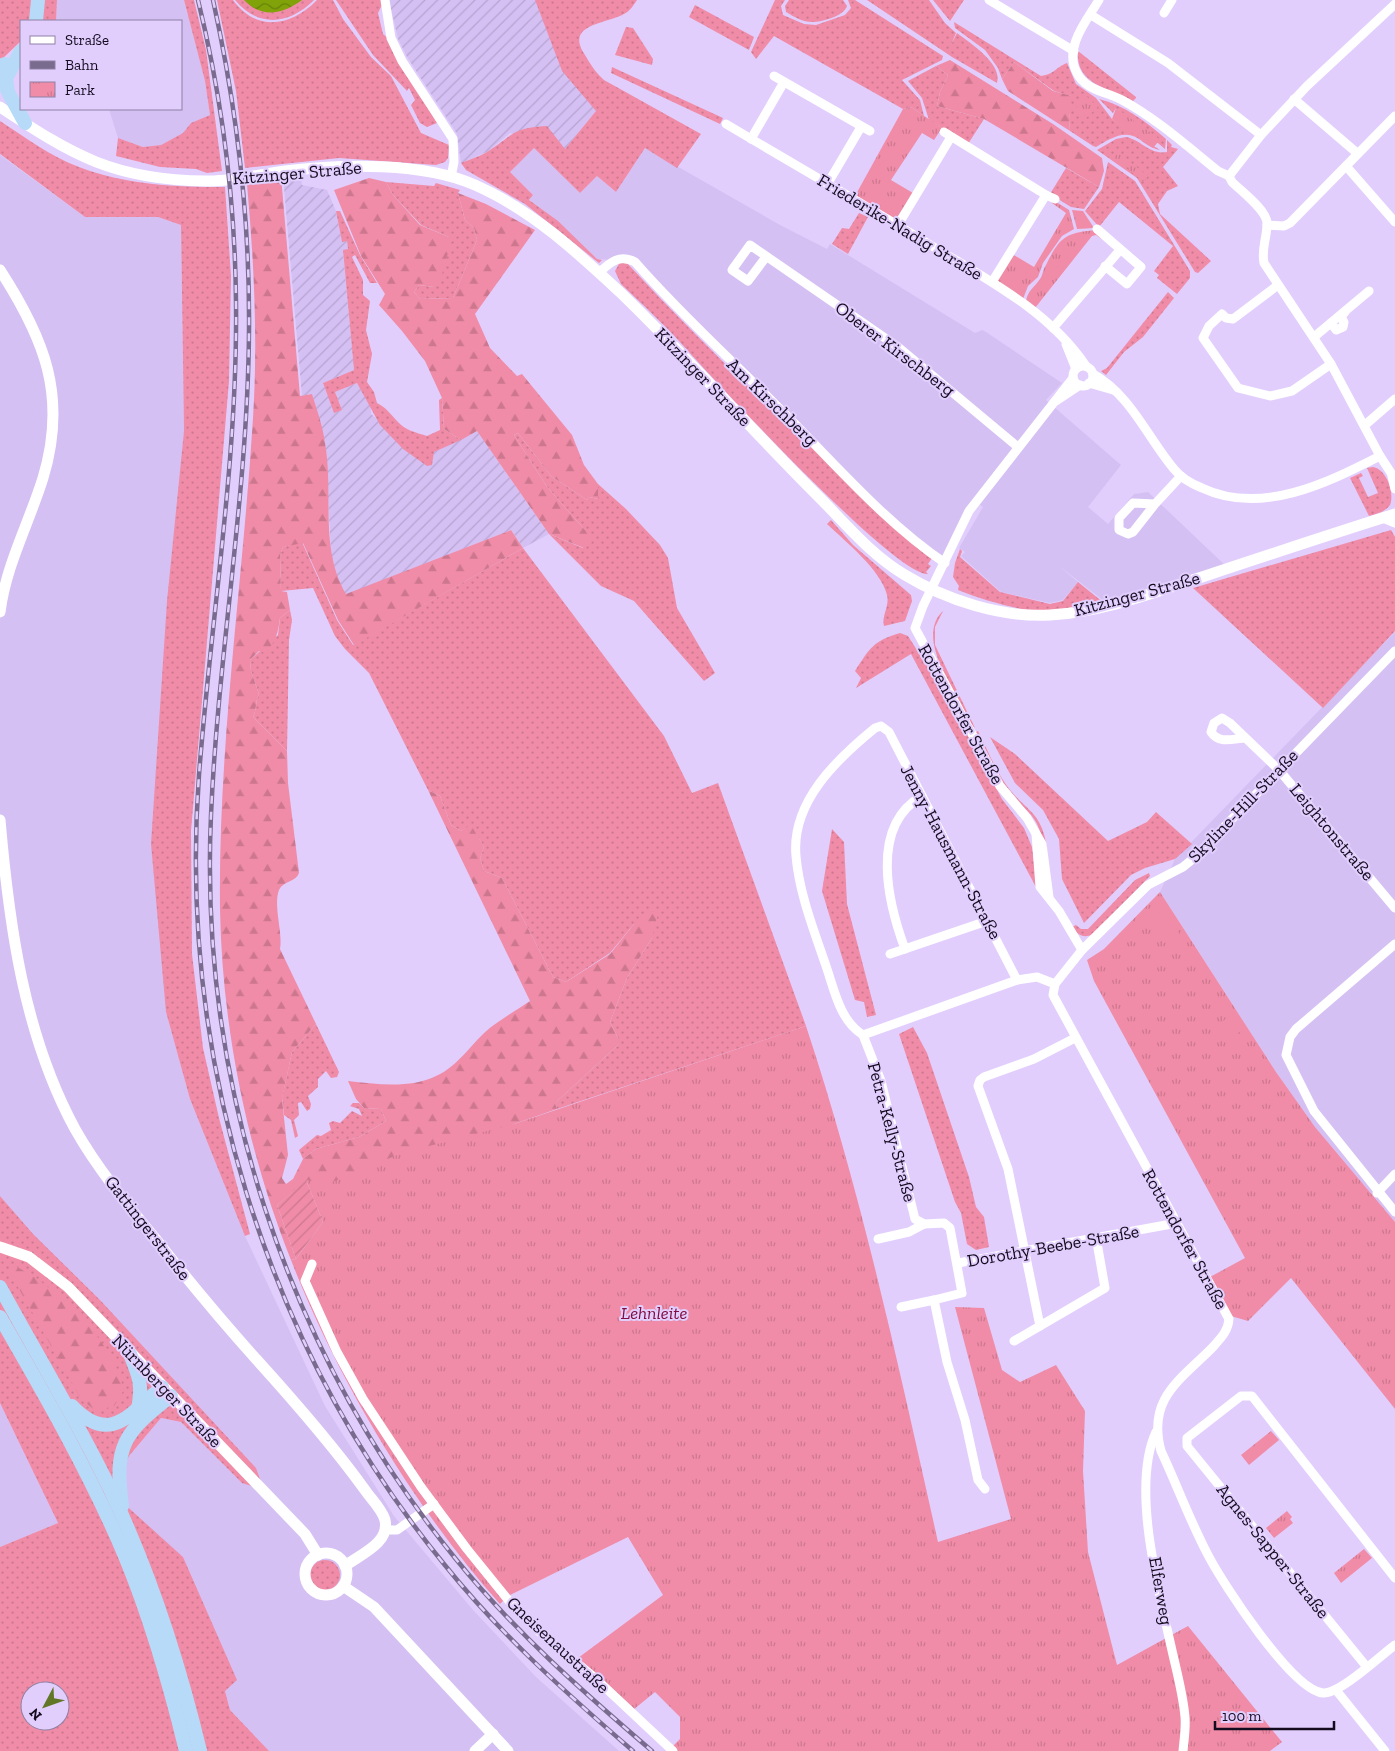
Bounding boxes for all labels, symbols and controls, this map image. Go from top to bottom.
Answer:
legend [20,20,182,110]
text: Straße [65,31,109,49]
text: Bahn [65,56,99,74]
text: Park [65,81,95,99]
street label: Kitzinger Straße [232,156,362,190]
street label: Friederike-Nadig Straße [814,169,986,285]
street label: Oberer Kirschberg [831,297,959,401]
street label: Kitzinger Straße [650,323,756,431]
street label: Am Kirschberg [722,353,822,451]
street label: Kitzinger Straße [1072,567,1202,621]
street label: Rottendorfer Straße [913,640,1009,788]
street label: Skyline-Hill-Straße [1183,745,1303,867]
street label: Jenny-Hausmann-Straße [896,761,1006,943]
street label: Leightonstraße [1285,779,1379,885]
street label: Petra-Kelly-Straße [863,1060,921,1204]
street label: Rottendorfer Straße [1137,1165,1233,1313]
street label: Gattingerstraße [100,1171,196,1285]
street label: Dorothy-Beebe-Straße [965,1220,1141,1272]
park label: Lehnleite [621,1302,687,1324]
street label: Nürnberger Straße [107,1330,227,1452]
street label: Agnes-Sapper-Straße [1212,1479,1334,1623]
street label: Elferweg [1144,1555,1178,1627]
street label: Gneisenaustraße [502,1592,614,1698]
north arrow [20,1681,70,1731]
scale bar [1215,1698,1334,1730]
text: N [25,1704,45,1724]
text: 100 m [1222,1707,1261,1725]

